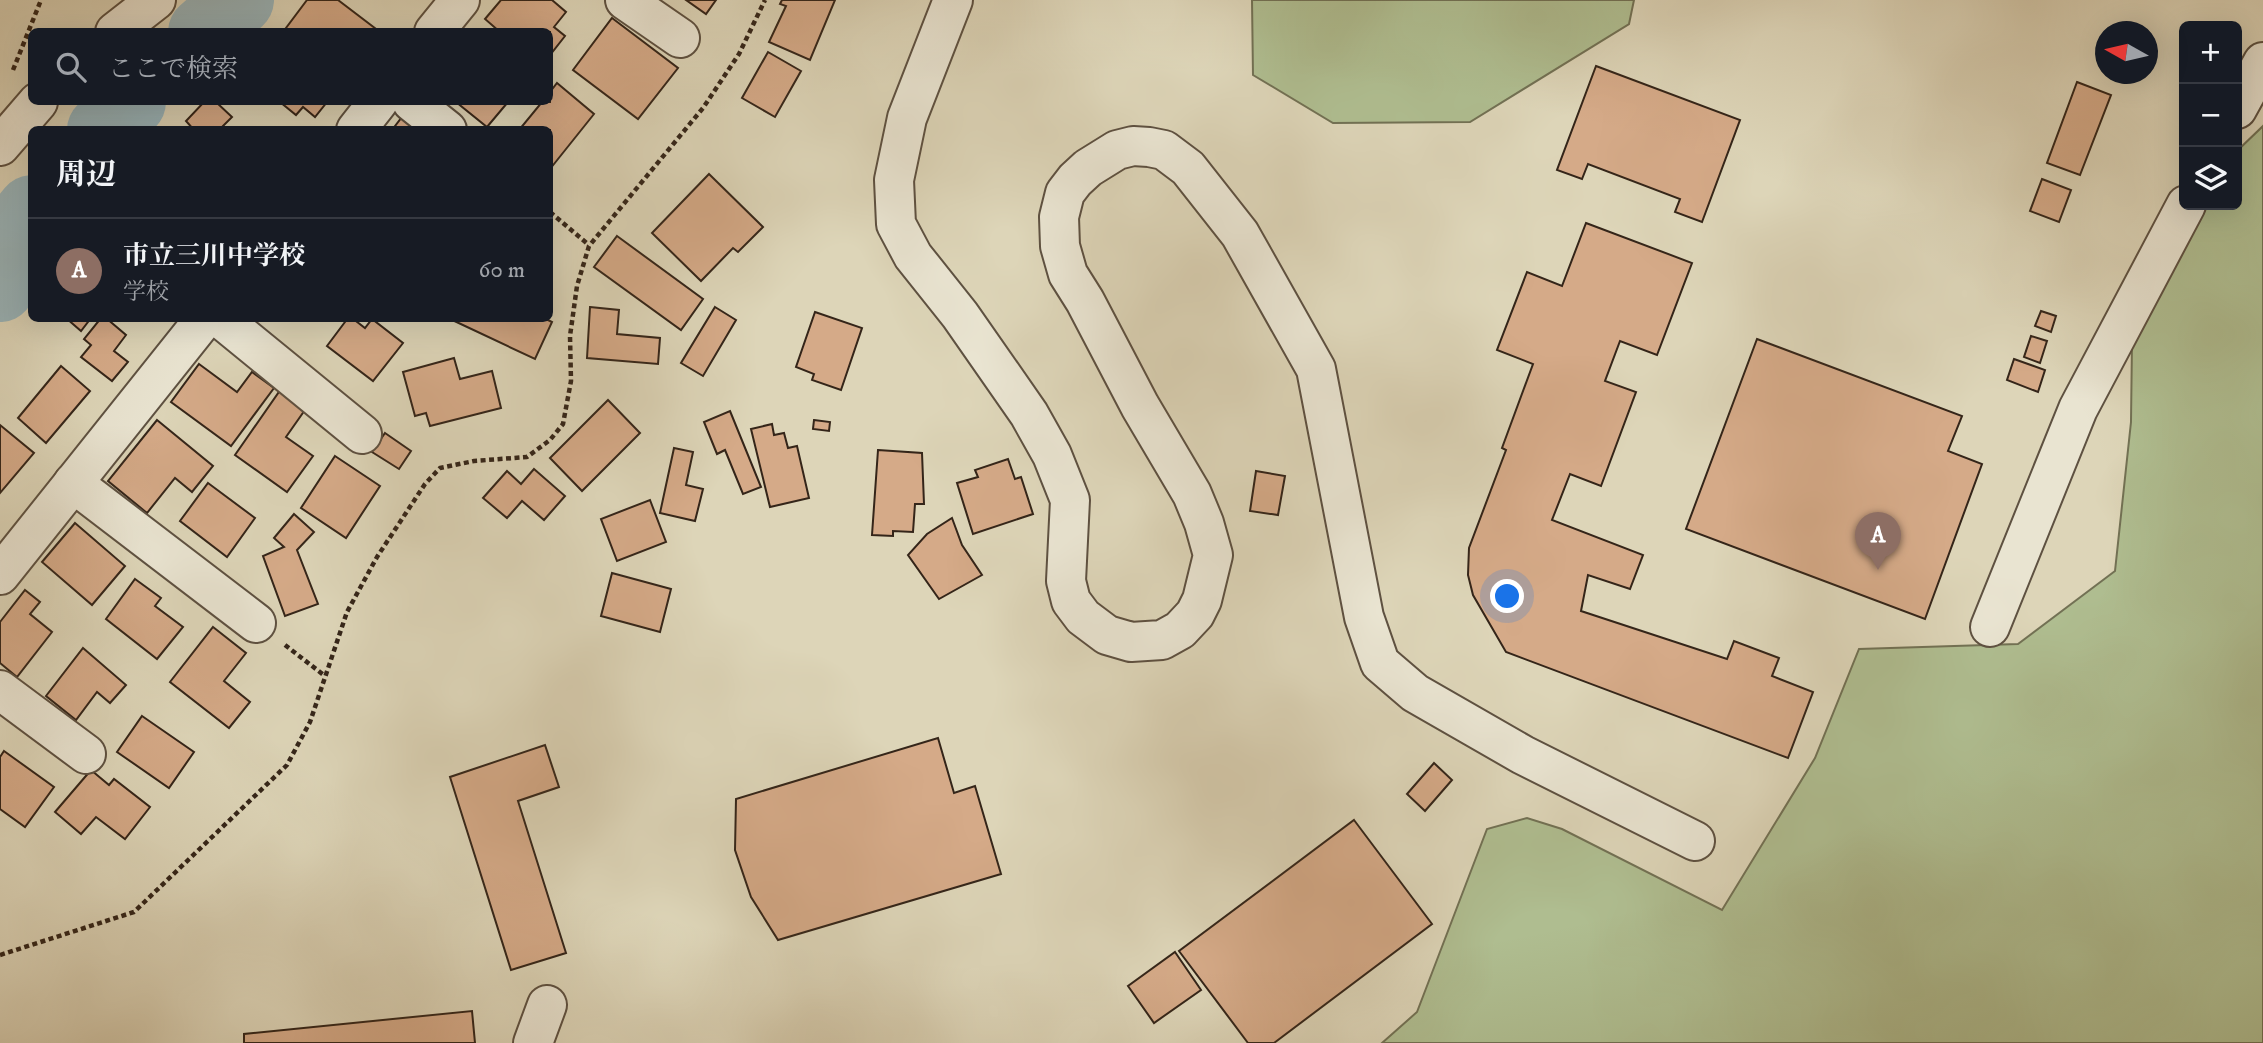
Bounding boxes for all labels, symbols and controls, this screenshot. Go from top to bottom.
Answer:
north arrow [2095,21,2158,84]
map controls [2179,21,2242,210]
button: + [2179,21,2242,84]
search box [28,28,553,105]
icon: search [52,48,90,86]
text: ここで検索 [108,53,238,86]
button: − [2179,84,2242,147]
button: layers [2179,147,2242,210]
text: 周辺 [56,157,116,194]
text: 市立三川中学校 [123,240,305,273]
text: A [72,256,86,285]
text: 60 m [478,256,525,285]
text: 学校 [123,278,169,307]
pin: A [1855,512,1901,570]
your location [1490,579,1524,613]

